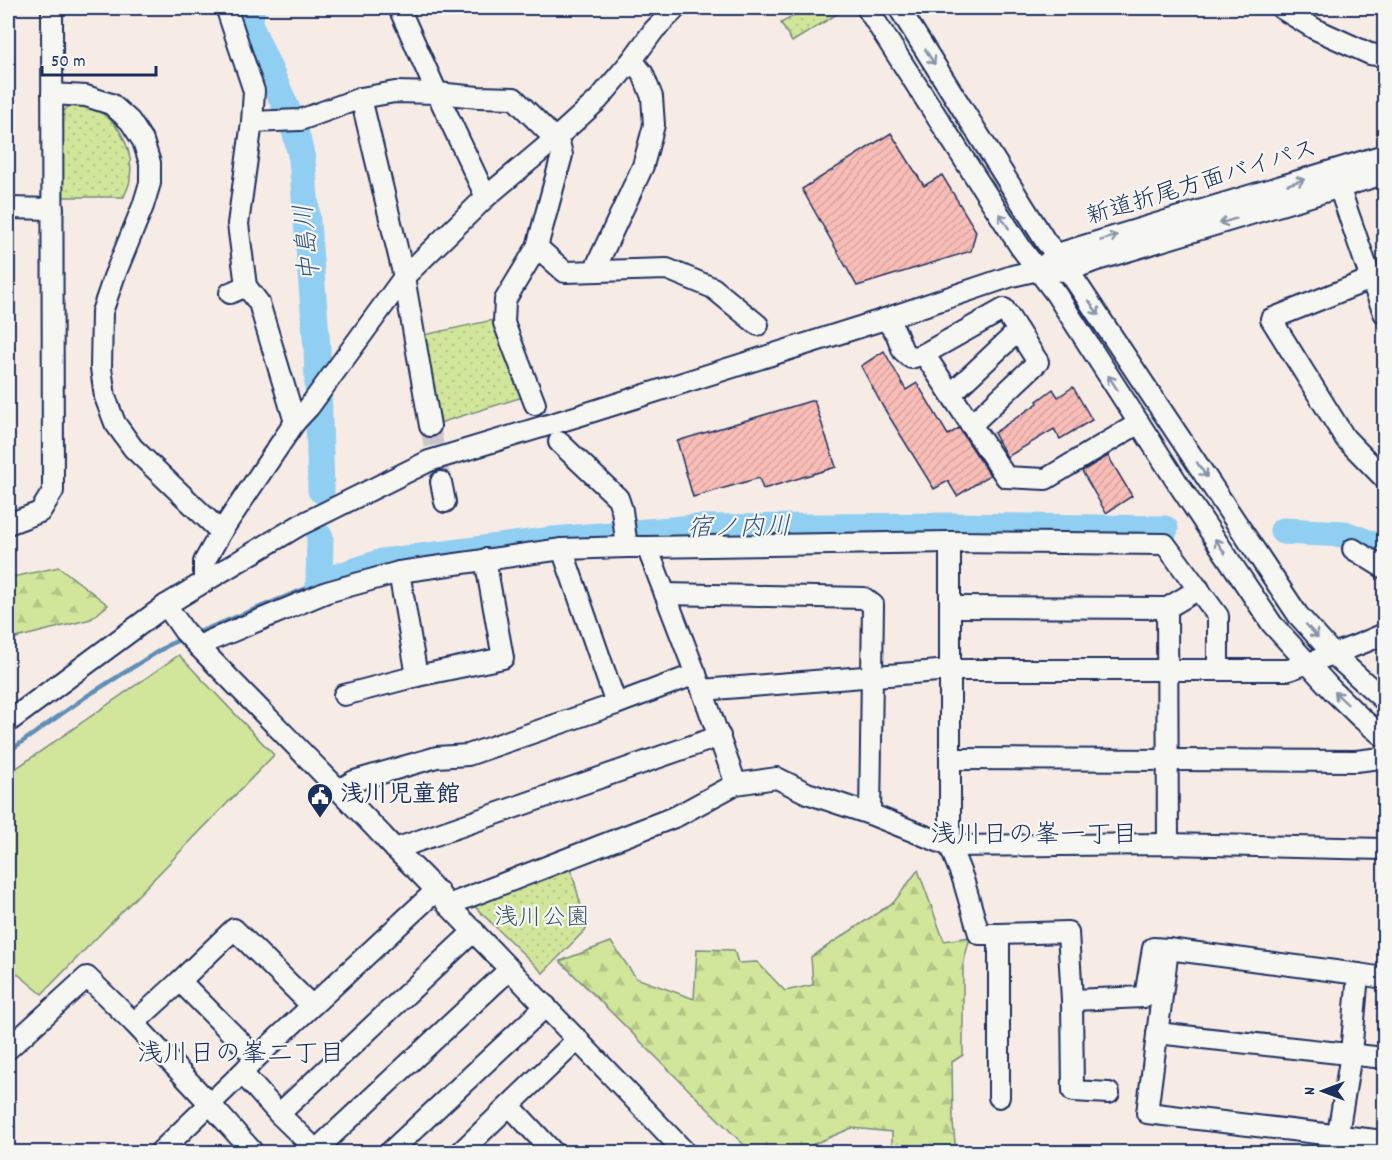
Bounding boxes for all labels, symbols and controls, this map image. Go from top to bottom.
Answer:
scale bar [42,39,156,77]
one-way arrow [924,48,936,65]
text: 50 m [51,50,86,75]
street label: 新道折尾方面バイパス [1082,133,1322,235]
one-way arrow [1286,176,1305,187]
water label: 中島川 [287,203,331,283]
one-way arrow [998,213,1011,230]
one-way arrow [1219,216,1238,227]
one-way arrow [1099,232,1118,243]
one-way arrow [1088,300,1100,316]
one-way arrow [1107,375,1119,392]
one-way arrow [1197,461,1209,478]
water label: 宿ノ内川 [687,510,791,548]
one-way arrow [1214,539,1226,555]
one-way arrow [1305,623,1319,638]
one-way arrow [1333,691,1348,706]
place label: 浅川児童館 [340,779,460,813]
public building icon: 浅川児童館 [305,781,335,819]
district label: 浅川日の峯一丁目 [930,818,1138,855]
park label: 浅川公園 [494,902,590,936]
district label: 浅川日の峯二丁目 [137,1037,345,1074]
north arrow [1293,1061,1353,1121]
text: N [1299,1087,1322,1095]

